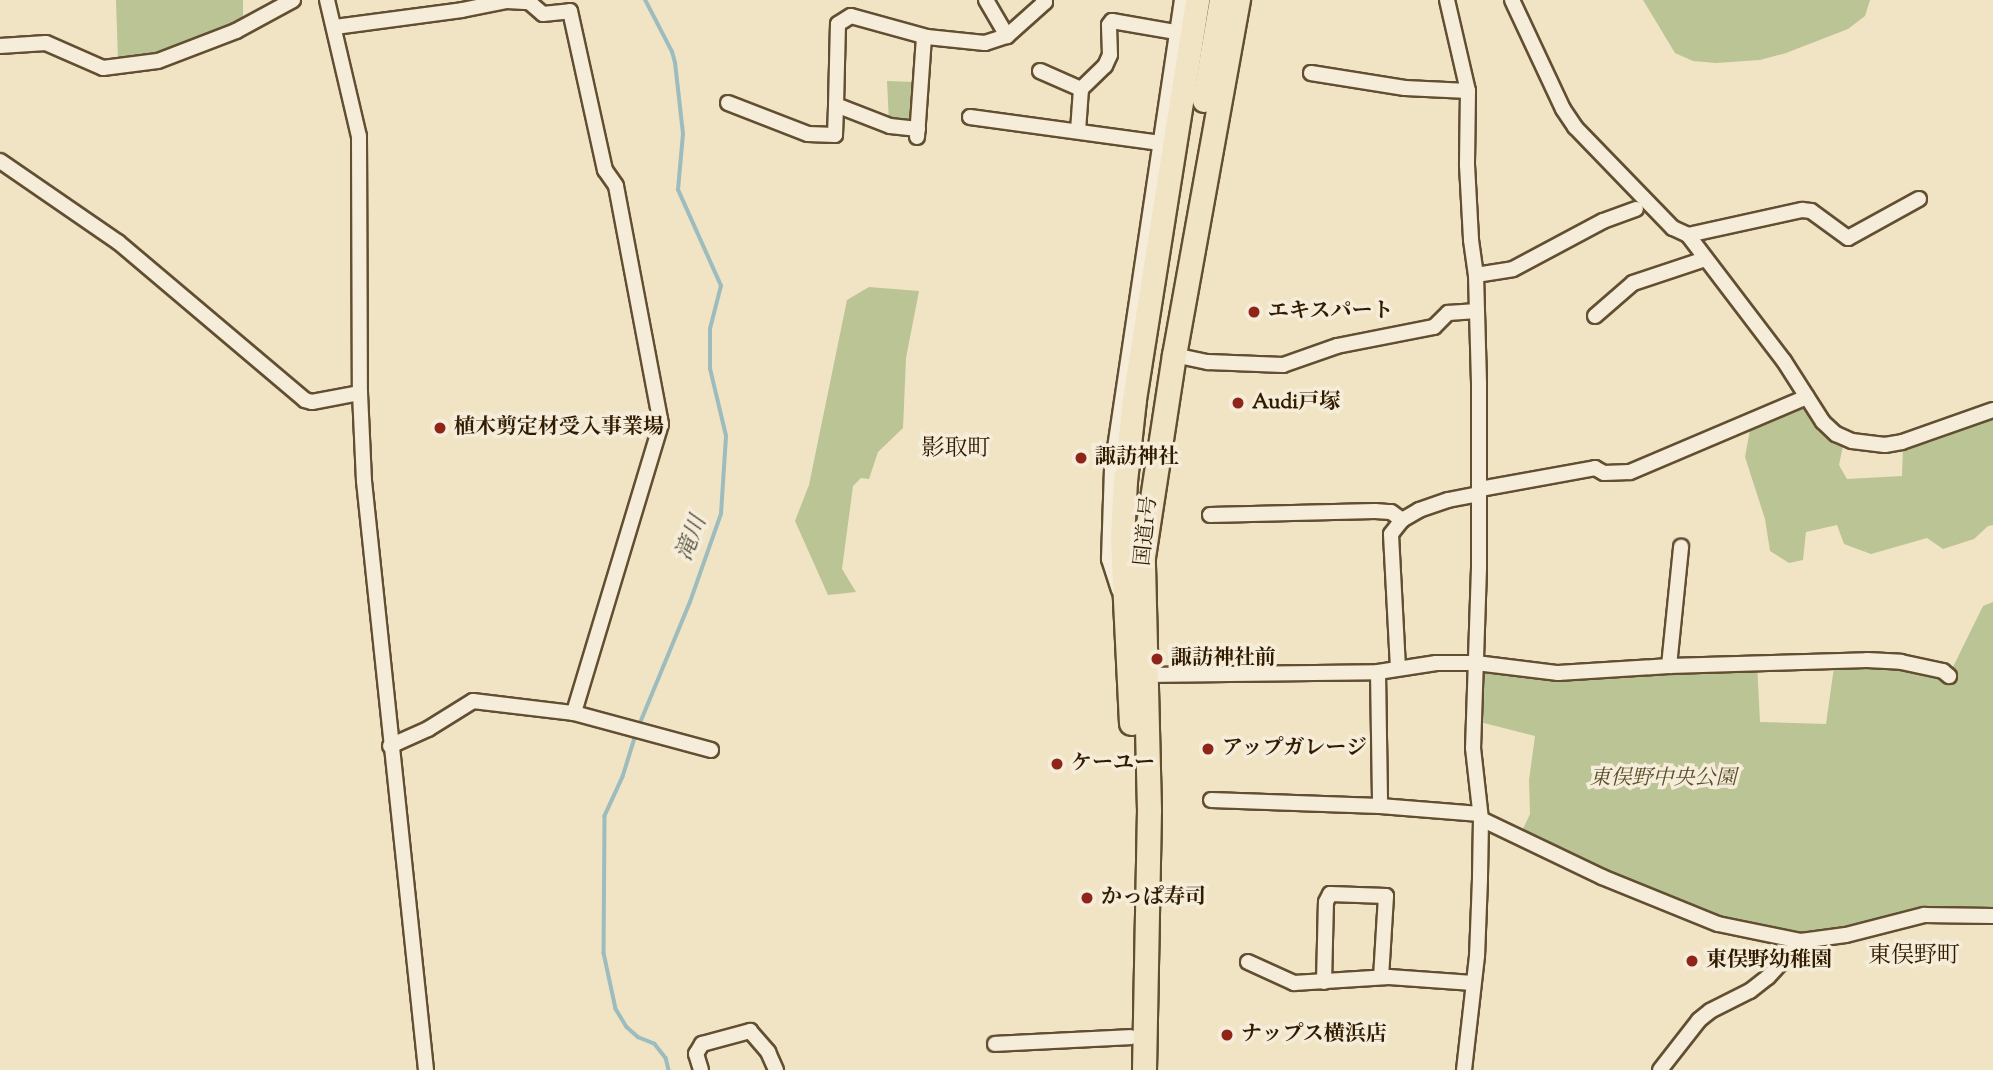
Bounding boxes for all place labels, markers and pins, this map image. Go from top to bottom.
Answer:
place label: エキスパート [1268,299,1394,325]
marker: エキスパート [1246,304,1262,320]
place label: Audi戸塚 [1252,390,1340,416]
marker: Audi戸塚 [1230,395,1246,411]
place label: 植木剪定材受入事業場 [454,415,664,441]
marker: 植木剪定材受入事業場 [432,420,448,436]
place label: 諏訪神社 [1095,445,1179,471]
marker: 諏訪神社 [1073,450,1089,466]
place label: 諏訪神社前 [1171,646,1276,672]
marker: 諏訪神社前 [1149,651,1165,667]
place label: アップガレージ [1222,736,1369,762]
marker: アップガレージ [1200,741,1216,757]
place label: ケーユー [1071,751,1155,777]
marker: ケーユー [1049,756,1065,772]
place label: かっぱ寿司 [1101,885,1206,911]
marker: かっぱ寿司 [1079,890,1095,906]
place label: 東俣野幼稚園 [1706,948,1832,974]
marker: 東俣野幼稚園 [1684,953,1700,969]
place label: ナップス横浜店 [1241,1022,1388,1048]
marker: ナップス横浜店 [1219,1027,1235,1043]

